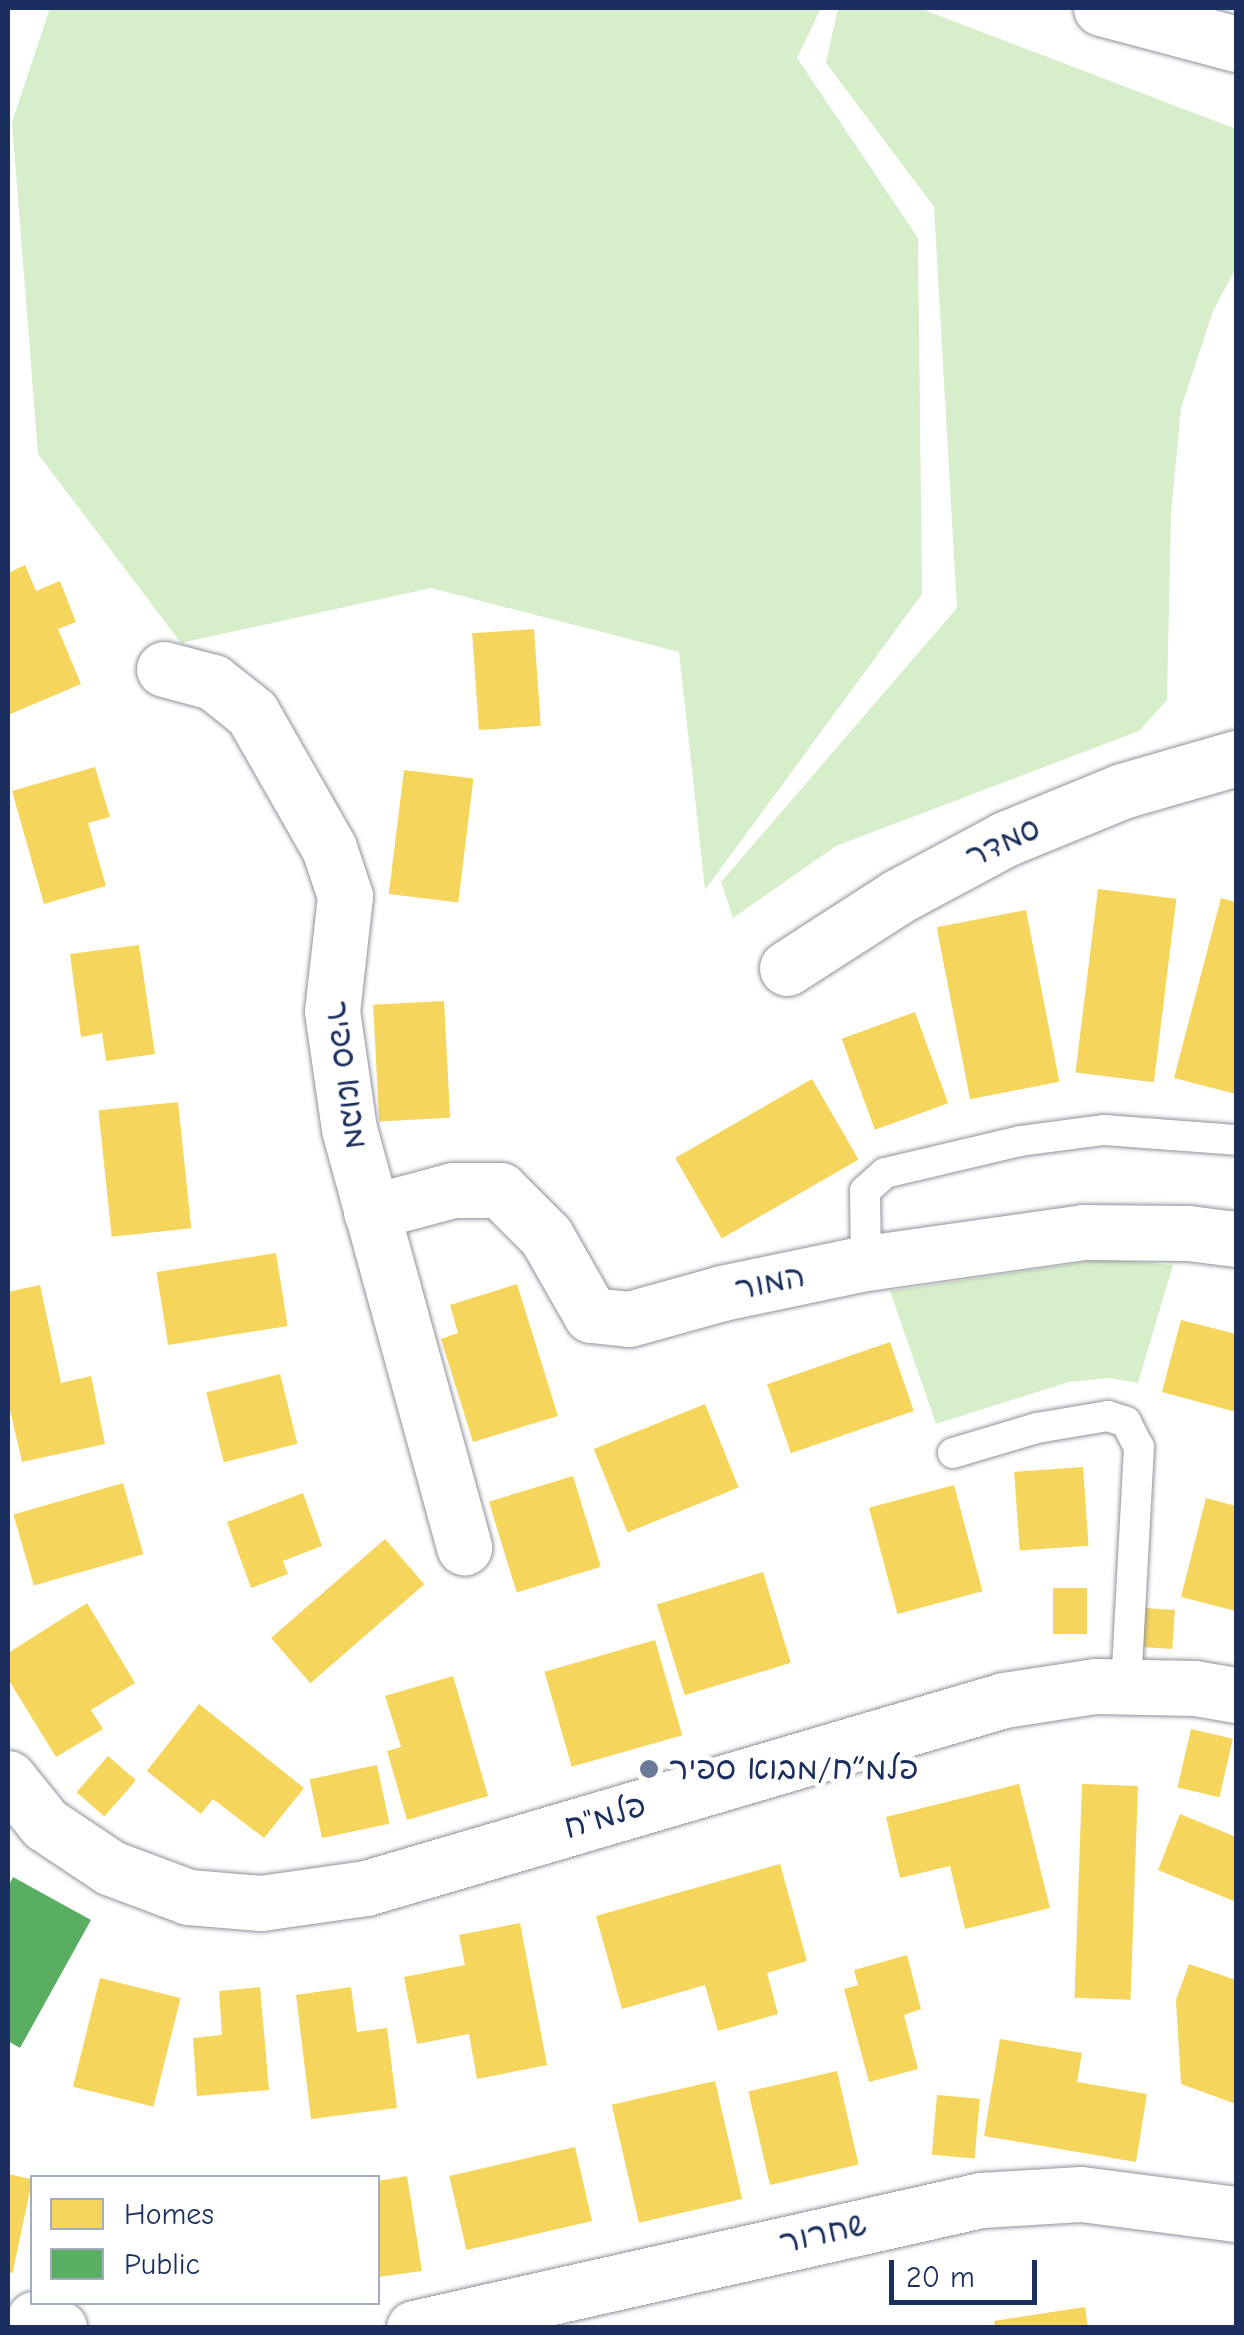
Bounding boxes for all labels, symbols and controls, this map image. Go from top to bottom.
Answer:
street label: סמדר [960,809,1046,877]
street label: מבוא ספיר [317,999,375,1151]
street label: המור [732,1257,808,1309]
place label: פלמ״ח/מבוא ספיר [669,1750,919,1788]
marker: פלמ״ח/מבוא ספיר [638,1758,660,1780]
street label: פלמ"ח [559,1786,651,1848]
legend [30,2175,380,2305]
text: Homes [124,2197,214,2232]
street label: שחרור [776,2205,870,2263]
scale bar [894,2240,1042,2302]
text: Public [124,2247,200,2282]
text: 20 m [906,2260,975,2295]

